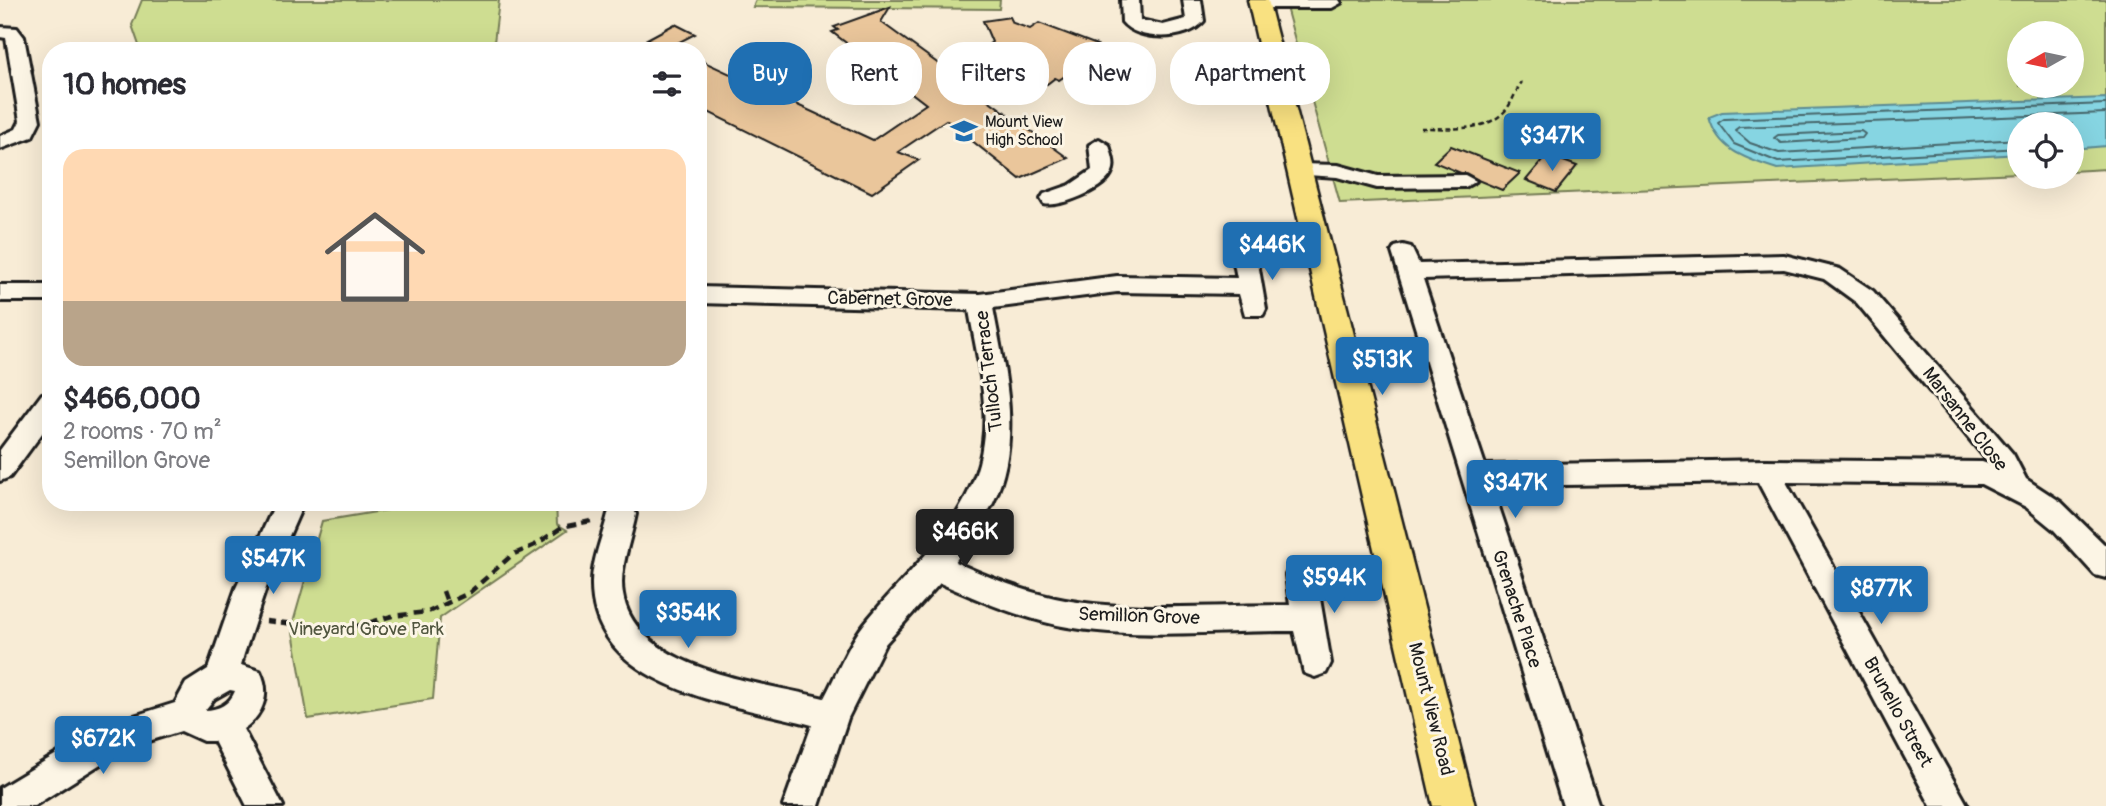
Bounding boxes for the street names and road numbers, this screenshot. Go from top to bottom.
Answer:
street label: Cabernet Grove [827,286,953,312]
street label: Tulloch Terrace [970,309,1008,433]
street label: Marsanne Close [1917,362,2013,476]
street label: Grenache Place [1487,547,1548,672]
street label: Semillon Grove [1078,602,1201,630]
street label: Mount View Road [1403,640,1459,778]
street label: Brunello Street [1858,653,1938,772]

